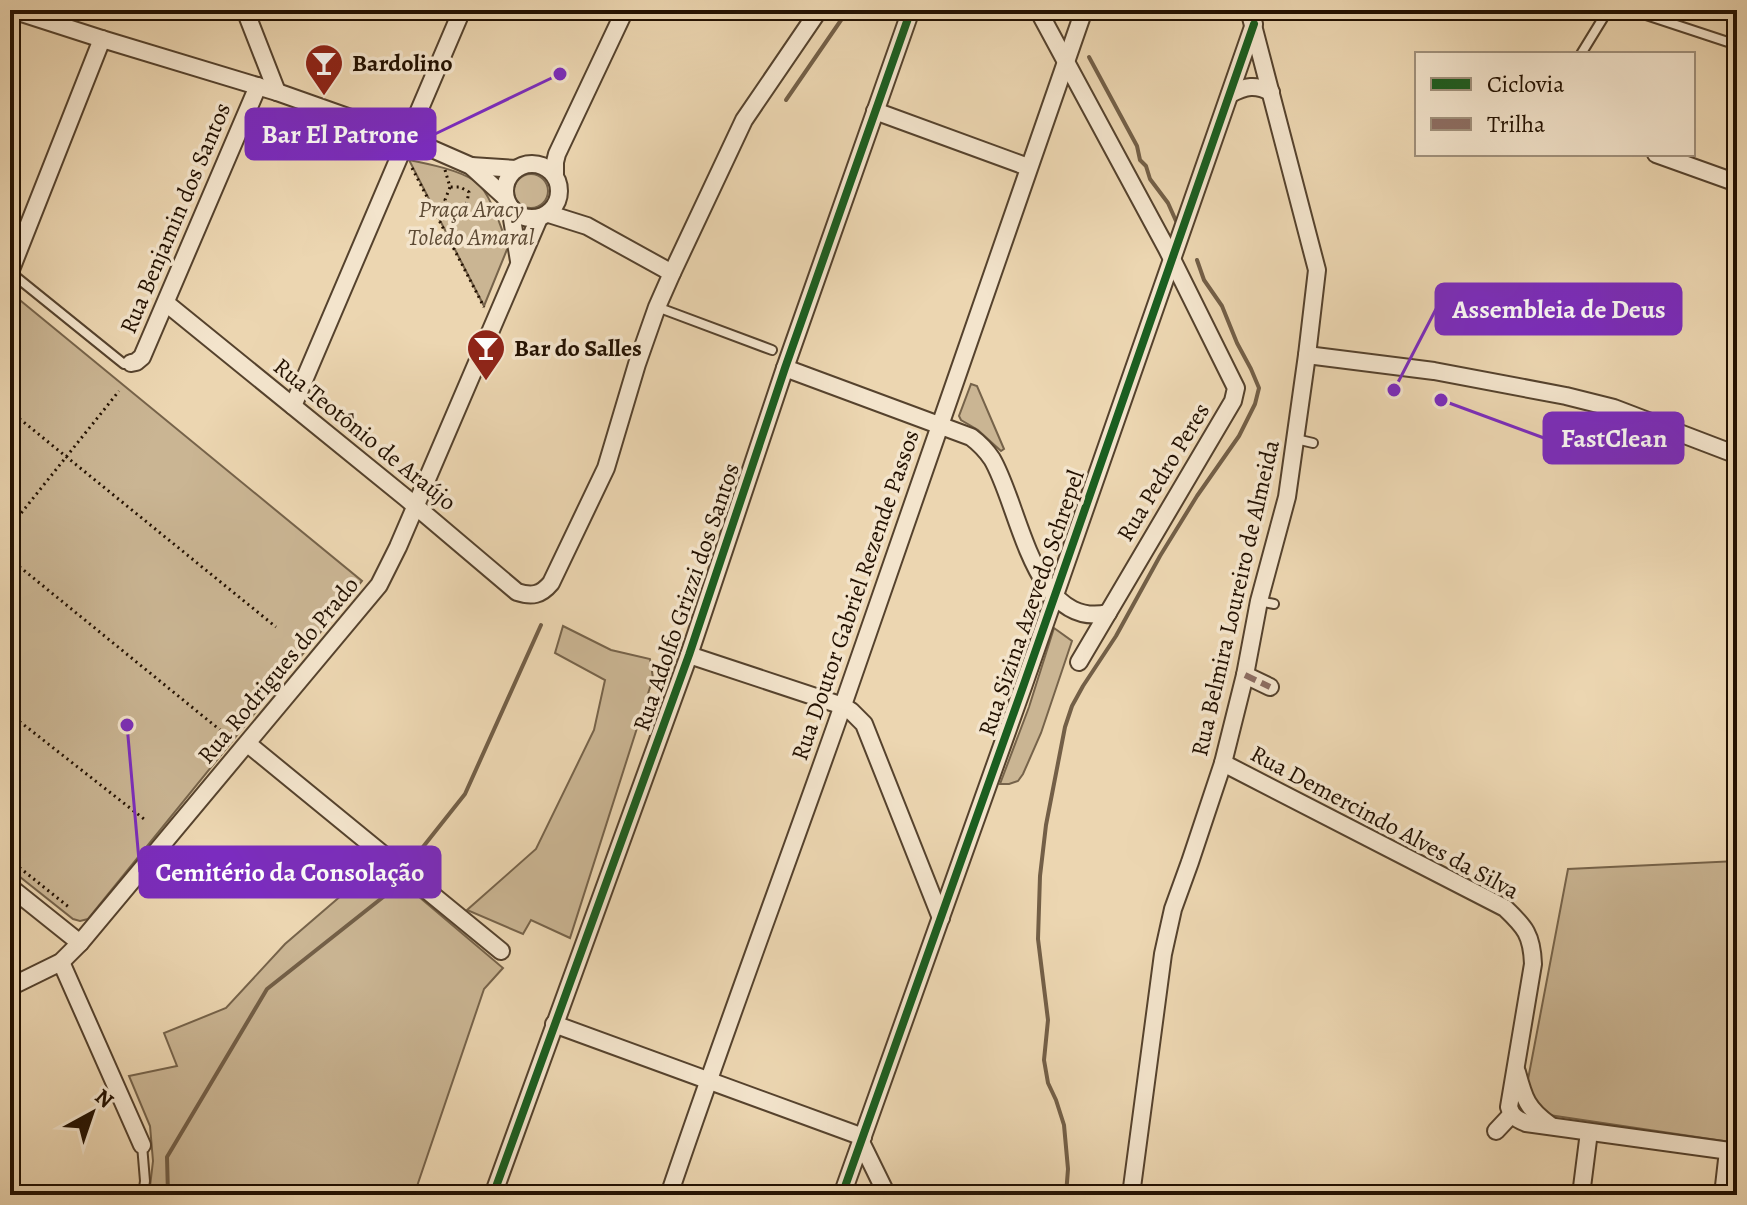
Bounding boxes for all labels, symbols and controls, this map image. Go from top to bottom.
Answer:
bar icon: Bardolino [303,42,345,97]
place label: Bardolino [352,47,453,79]
legend [1415,52,1695,156]
text: Ciclovia [1487,68,1565,100]
street label: Rua Benjamin dos Santos [112,98,238,338]
text: Trilha [1487,108,1546,140]
callout: Bar El Patrone [246,109,435,159]
text: Bar El Patrone [261,117,419,152]
park label: Praça Aracy Toledo Amaral [407,193,535,253]
callout: Assembleia de Deus [1436,284,1681,334]
text: Assembleia de Deus [1451,292,1666,327]
bar icon: Bar do Salles [465,327,507,382]
place label: Bar do Salles [514,332,642,364]
street label: Rua Teotônio de Araújo [267,350,463,518]
street label: Rua Pedro Peres [1109,397,1217,547]
callout: FastClean [1544,413,1683,463]
text: FastClean [1561,421,1668,456]
street label: Rua Doutor Gabriel Rezende Passos [783,425,927,765]
street label: Rua Belmira Loureiro de Almeida [1183,436,1287,759]
street label: Rua Adolfo Grizzi dos Santos [625,459,747,735]
street label: Rua Sizina Azevedo Schrepel [970,465,1092,740]
street label: Rua Rodrigues do Prado [190,570,366,770]
street label: Rua Demercindo Alves da Silva [1245,737,1526,907]
callout: Cemitério da Consolação [140,847,440,897]
text: Cemitério da Consolação [156,855,424,890]
north arrow [52,1073,132,1153]
text: N [88,1082,120,1115]

